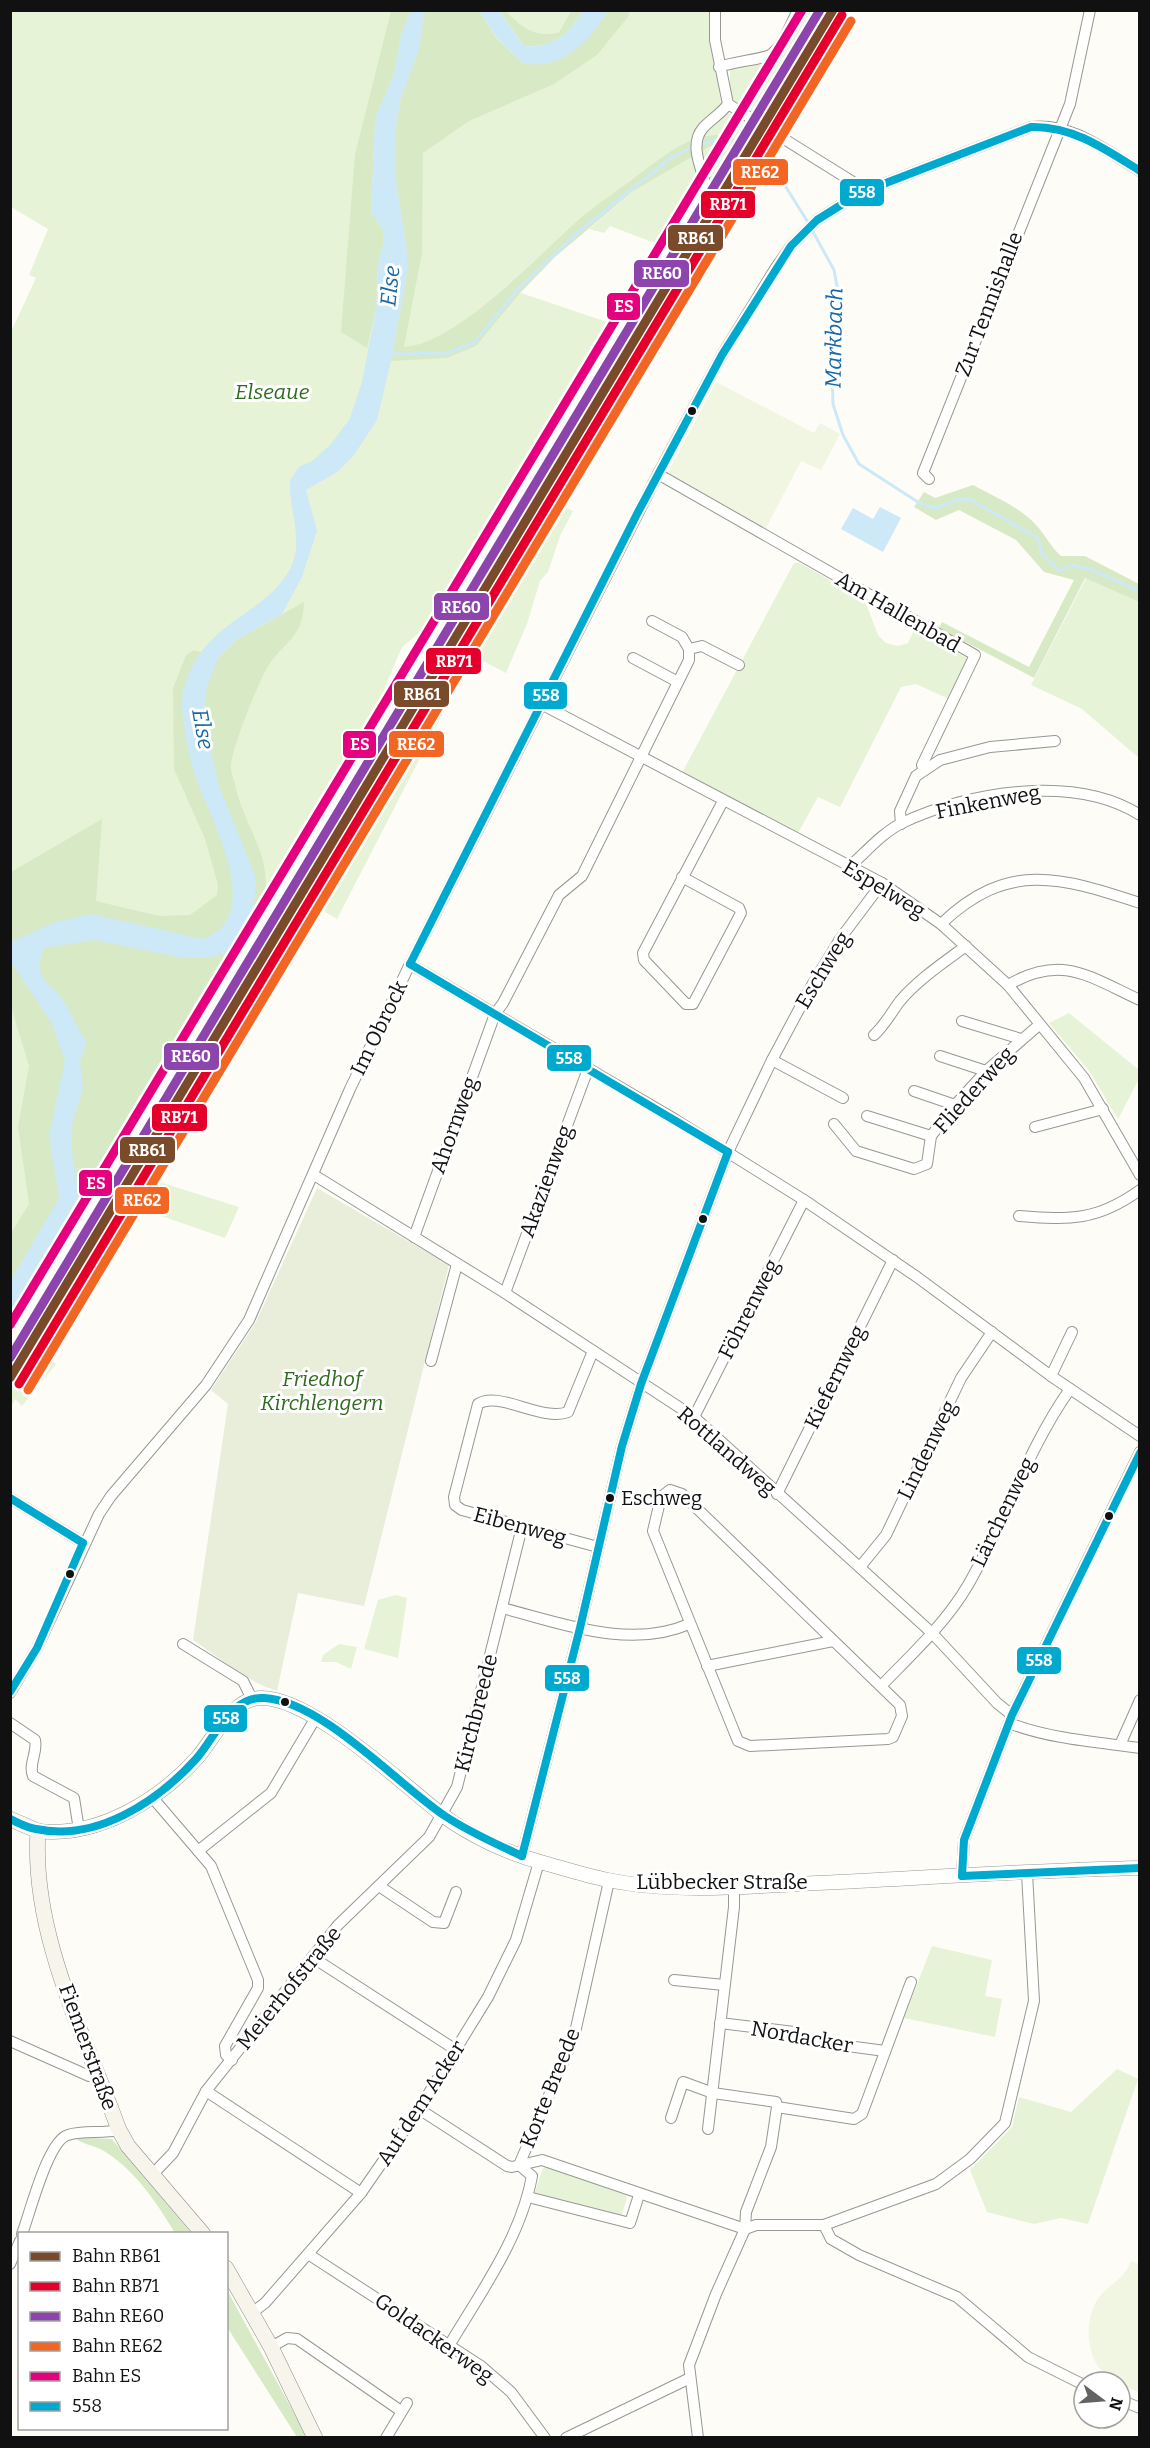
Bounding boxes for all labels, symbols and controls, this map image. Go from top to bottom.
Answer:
line badge: RE62 [732,158,789,186]
text: RE62 [741,163,779,182]
line badge: 558 [839,178,885,207]
text: 558 [848,183,876,202]
line badge: RB71 [700,190,756,219]
text: RB71 [710,195,746,214]
line badge: RB61 [667,224,724,252]
street label: Zur Tennishalle [949,228,1029,380]
text: RB61 [677,229,715,248]
line badge: RE60 [633,259,690,288]
water label: Else [374,264,406,308]
text: RE60 [642,264,682,283]
water label: Markbach [820,287,848,389]
line badge: ES [606,292,641,321]
text: ES [614,297,634,316]
park label: Elseaue [235,379,310,405]
unlabelled marker [686,405,698,417]
street label: Am Hallenbad [831,566,965,658]
line badge: RE60 [433,592,490,621]
text: RE60 [441,598,481,617]
line badge: RB71 [425,647,482,675]
text: RB71 [436,652,472,671]
line badge: RB61 [393,680,450,708]
line badge: 558 [523,681,568,710]
text: RB61 [403,685,441,704]
text: 558 [532,686,560,705]
water label: Else [186,707,220,751]
line badge: ES [342,730,377,759]
line badge: RE62 [388,730,445,758]
text: ES [350,735,370,754]
text: RE62 [397,735,435,754]
street label: Finkenweg [933,779,1043,825]
street label: Espelweg [838,854,930,924]
street label: Eschweg [790,927,856,1013]
street label: Im Obrock [345,976,413,1080]
street label: Fliederweg [928,1041,1020,1139]
line badge: RE60 [163,1042,220,1071]
line badge: 558 [546,1044,592,1072]
text: RE60 [171,1047,211,1066]
text: 558 [555,1049,583,1068]
street label: Ahornweg [424,1073,484,1177]
line badge: RB71 [151,1103,208,1132]
text: RB71 [161,1108,197,1127]
street label: Akazienweg [514,1121,578,1241]
line badge: RB61 [119,1136,176,1164]
text: RB61 [128,1141,166,1160]
line badge: ES [78,1169,113,1197]
text: ES [86,1174,106,1193]
line badge: RE62 [114,1186,170,1215]
text: RE62 [123,1191,161,1210]
unlabelled marker [697,1213,709,1225]
street label: Föhrenweg [713,1254,785,1363]
street label: Kiefernweg [799,1321,871,1433]
park label: Friedhof Kirchlengern [261,1366,383,1416]
street label: Lindenweg [892,1396,962,1504]
street label: Rottlandweg [672,1401,782,1501]
street label: Lärchenweg [965,1453,1041,1571]
place label: Eschweg [621,1486,702,1510]
marker: Eschweg [604,1492,616,1504]
street label: Eibenweg [471,1501,570,1551]
unlabelled marker [1103,1510,1115,1522]
unlabelled marker [64,1568,76,1580]
line badge: 558 [1016,1646,1062,1675]
street label: Kirchbreede [449,1651,503,1775]
text: 558 [1025,1651,1053,1670]
line badge: 558 [544,1664,590,1692]
text: 558 [553,1669,581,1688]
unlabelled marker [279,1696,291,1708]
line badge: 558 [203,1704,248,1733]
text: 558 [212,1709,240,1728]
street label: Lübbecker Straße [636,1869,808,1895]
street label: Meierhofstraße [231,1921,347,2055]
street label: Fiemerstraße [53,1980,123,2114]
street label: Nordacker [749,2015,855,2059]
street label: Korte Breede [514,2024,586,2152]
street label: Auf dem Acker [371,2036,471,2170]
legend [18,2232,228,2430]
text: Bahn RB61 [72,2245,161,2267]
text: Bahn RB71 [72,2275,160,2297]
street label: Goldackerweg [369,2287,499,2389]
text: Bahn RE60 [72,2305,164,2327]
text: Bahn RE62 [72,2335,162,2357]
text: Bahn ES [72,2365,141,2387]
north arrow [1072,2370,1132,2430]
text: 558 [72,2395,102,2417]
text: N [1105,2395,1127,2413]

